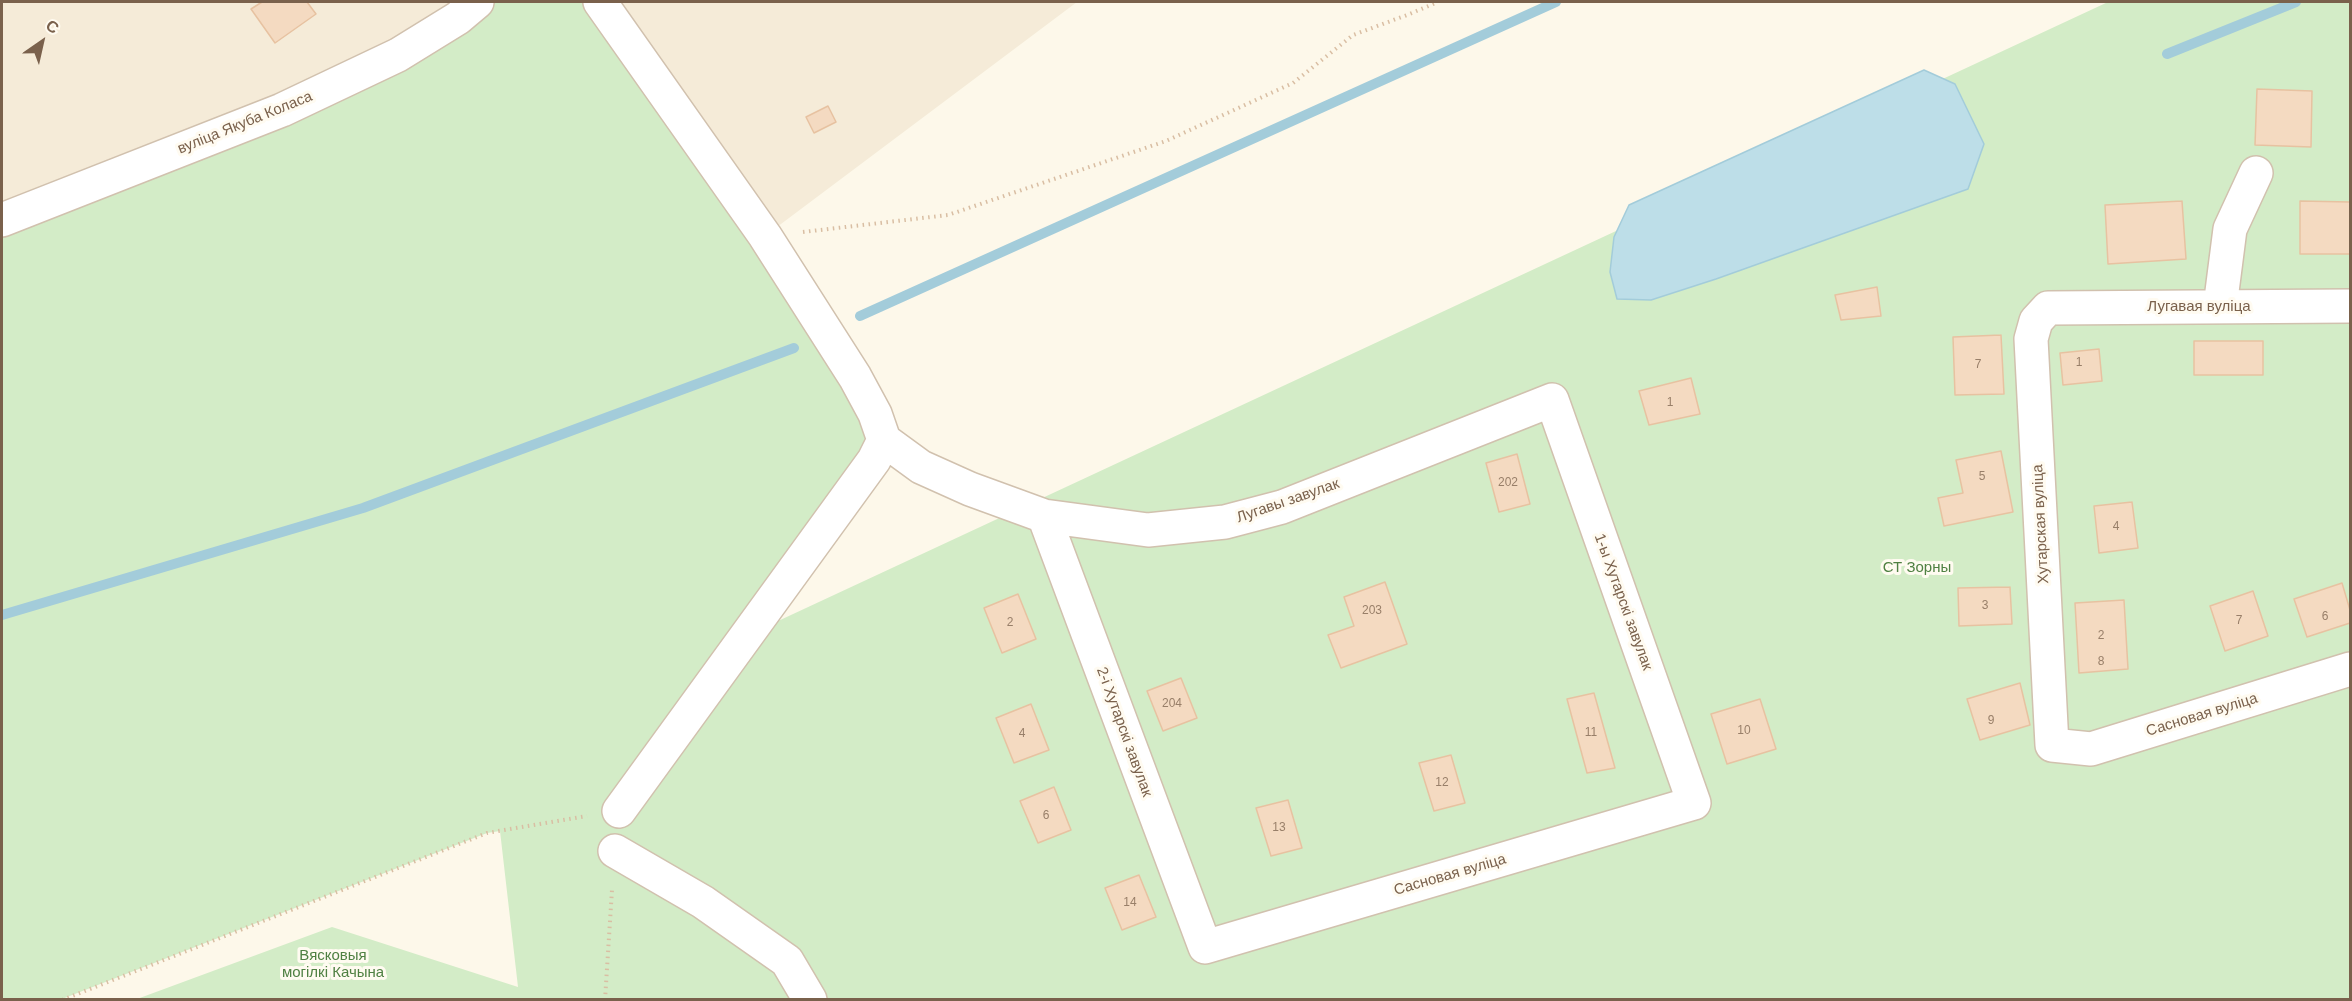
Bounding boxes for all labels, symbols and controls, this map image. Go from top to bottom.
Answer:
north arrow [12,12,72,72]
text: С [43,16,62,37]
street label: вуліца Якуба Коласа [175,88,315,158]
street label: Лугавая вуліца [2147,298,2251,316]
house number: 1 [2076,356,2082,370]
house number: 7 [1975,358,1981,372]
house number: 1 [1667,396,1673,410]
street label: Хутарская вуліца [2029,464,2053,584]
house number: 5 [1979,470,1985,484]
street label: Лугавы завулак [1234,475,1342,527]
house number: 202 [1498,476,1518,490]
house number: 4 [2113,520,2119,534]
street label: 1-ы Хутарскі завулак [1590,531,1656,673]
park label: СТ Зорны [1883,559,1951,577]
house number: 3 [1982,599,1988,613]
house number: 203 [1362,604,1382,618]
house number: 6 [2322,610,2328,624]
house number: 7 [2236,614,2242,628]
house number: 2 [1007,616,1013,630]
house number: 2 [2098,629,2104,643]
house number: 8 [2098,655,2104,669]
street label: 2-і Хутарскі завулак [1092,665,1156,799]
street label: Сасновая вуліца [2144,689,2260,741]
house number: 204 [1162,697,1182,711]
house number: 9 [1988,714,1994,728]
house number: 10 [1737,724,1751,738]
house number: 11 [1585,726,1597,740]
house number: 4 [1019,727,1025,741]
house number: 12 [1435,776,1449,790]
house number: 6 [1043,809,1049,823]
house number: 13 [1272,821,1286,835]
street label: Сасновая вуліца [1392,850,1508,900]
house number: 14 [1123,896,1137,910]
park label: Вясковыя могілкі Качына [282,947,384,982]

